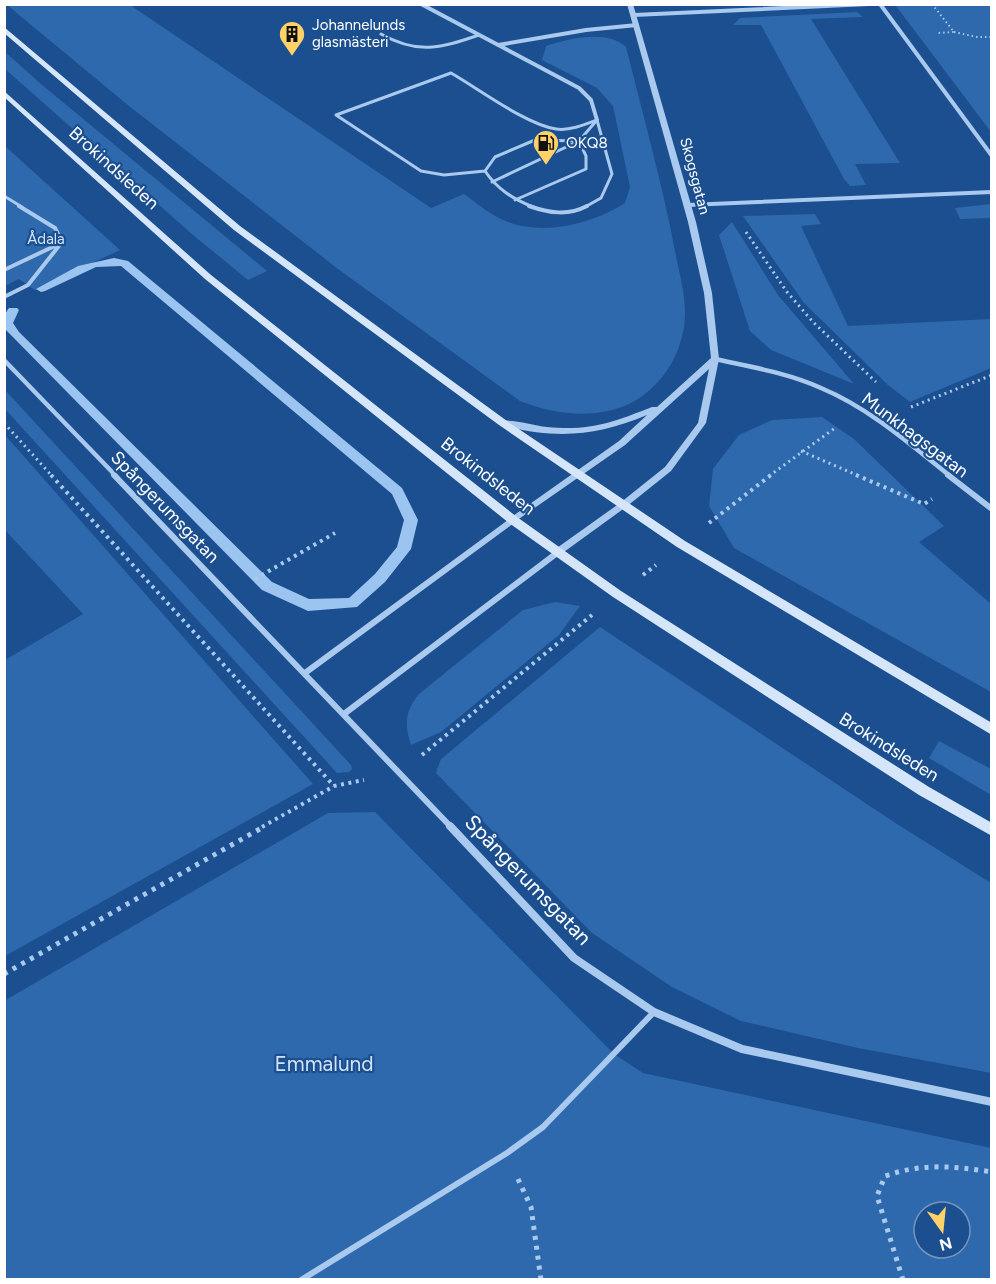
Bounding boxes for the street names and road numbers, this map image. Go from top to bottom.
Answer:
street label: Brokindsleden [64,122,164,214]
street label: Skogsgatan [676,136,714,216]
street label: Munkhagsgatan [857,388,973,482]
street label: Brokindsleden [436,432,540,520]
street label: Spångerumsgatan [106,447,224,567]
street label: Brokindsleden [835,708,943,786]
street label: Spångerumsgatan [460,809,597,950]

